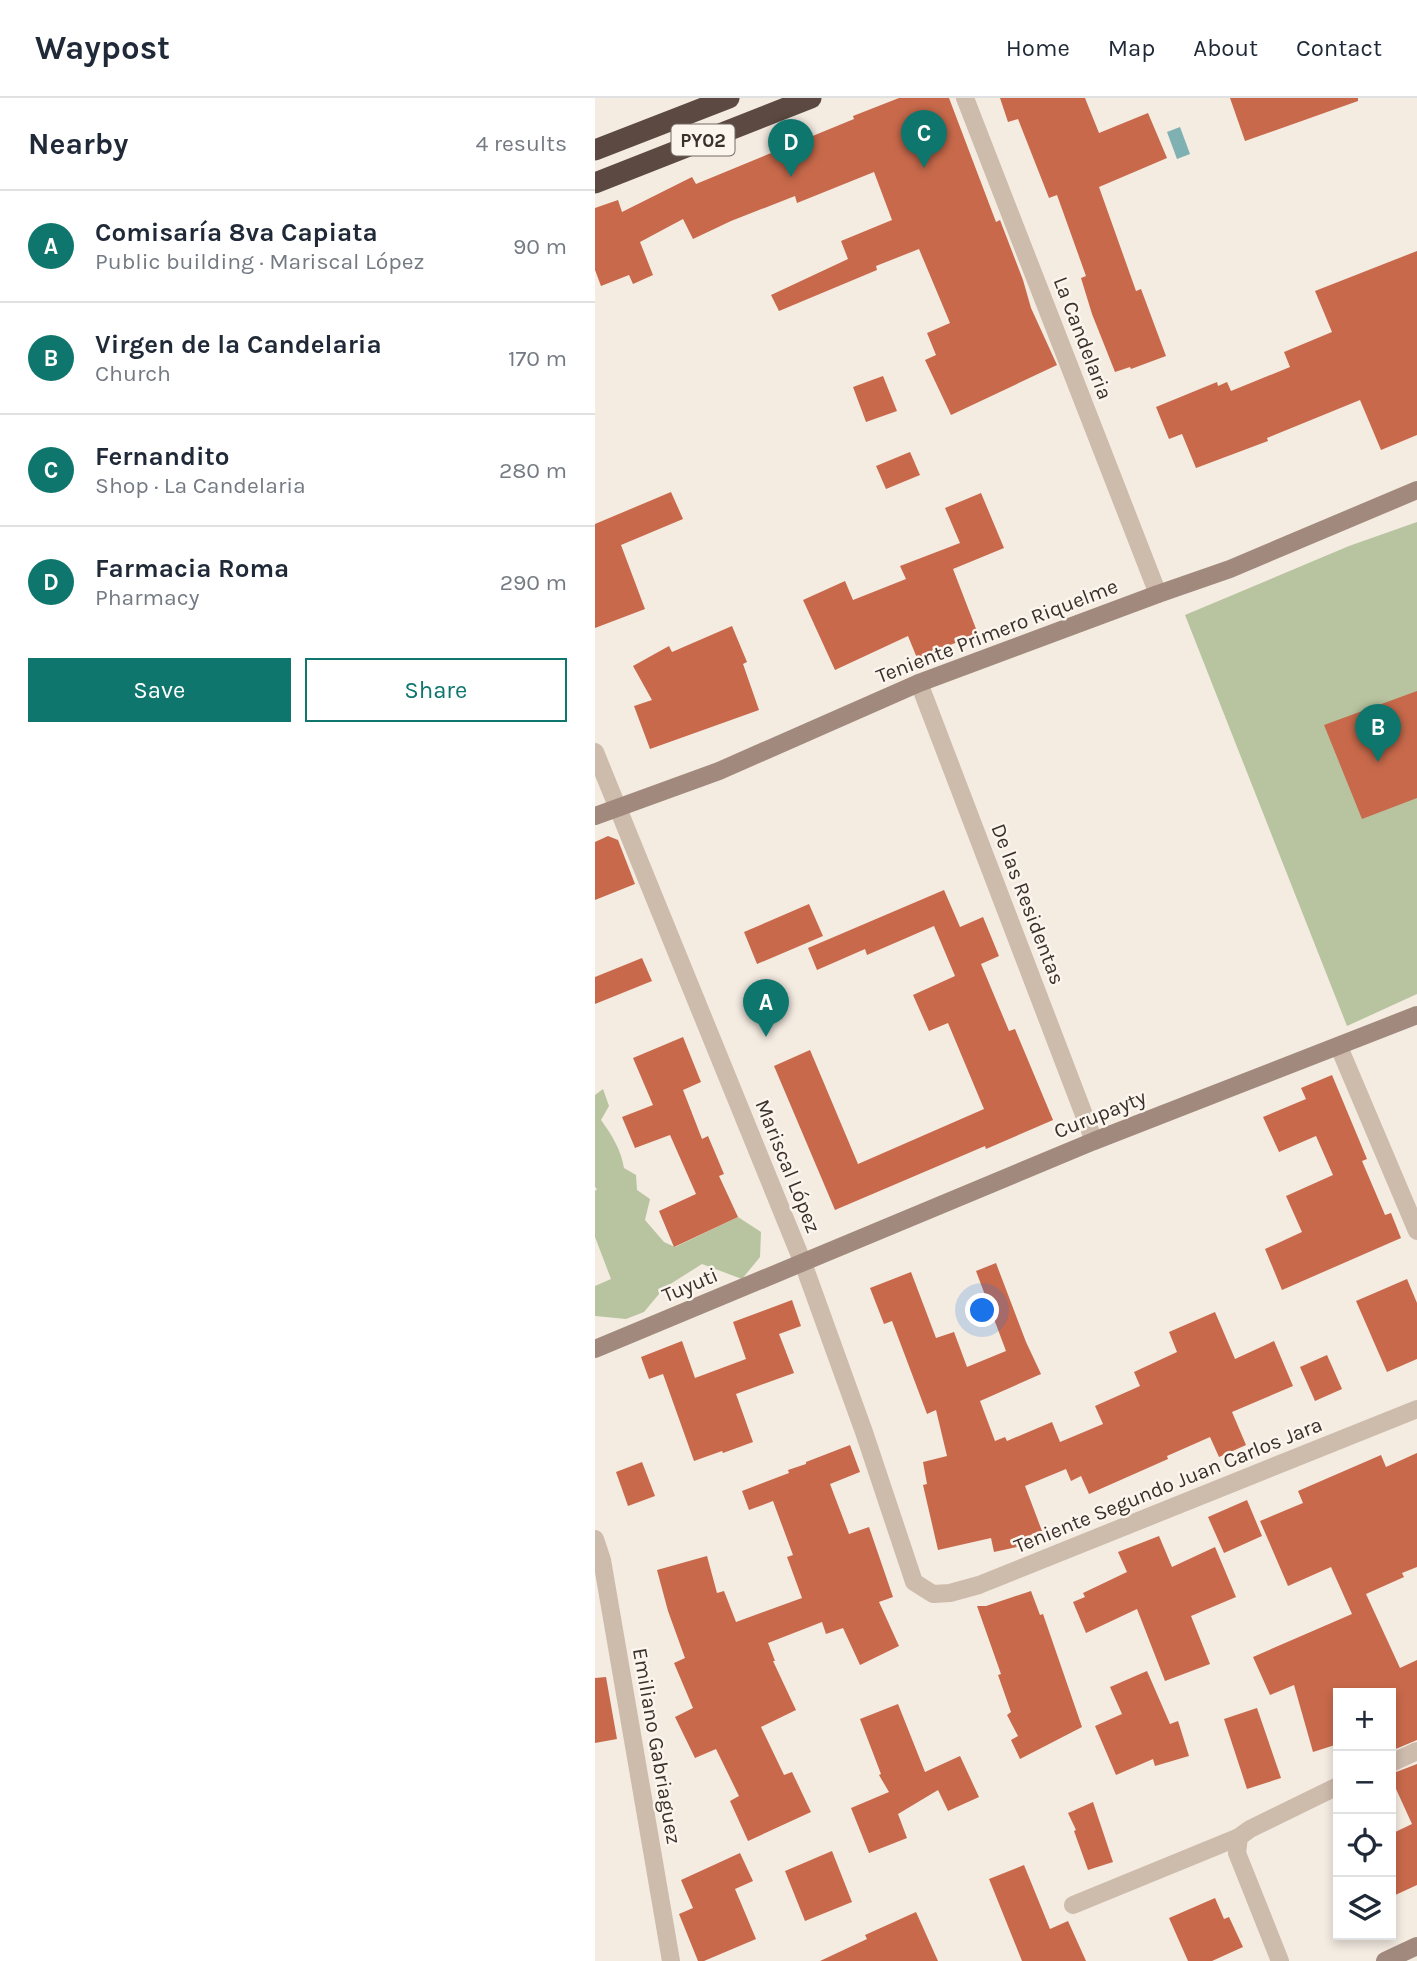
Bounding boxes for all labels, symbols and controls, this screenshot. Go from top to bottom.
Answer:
text: Waypost [35,29,170,67]
text: Home [1006,34,1070,62]
text: Map [1108,34,1155,62]
text: About [1193,34,1258,62]
text: Contact [1296,34,1382,62]
pin: C [901,110,947,168]
pin: D [768,119,814,177]
road number: PY02 [671,124,735,156]
text: Nearby [28,126,128,162]
text: 4 results [475,130,567,157]
text: Comisaría 8va Capiata [95,217,378,248]
text: A [44,233,58,260]
text: 90 m [513,233,567,260]
text: Public building · Mariscal López [95,248,424,275]
street label: La Candelaria [1049,273,1117,403]
text: Virgen de la Candelaria [95,329,382,360]
text: B [44,345,58,372]
text: 170 m [508,345,567,372]
text: Church [95,360,171,387]
text: Fernandito [95,441,229,472]
text: C [44,457,58,484]
text: 280 m [499,457,567,484]
text: Shop · La Candelaria [95,472,306,499]
text: Farmacia Roma [95,553,289,584]
text: D [43,569,59,596]
text: 290 m [500,569,567,596]
street label: Teniente Primero Riquelme [873,574,1121,688]
text: Pharmacy [95,584,199,611]
button: Save [28,658,291,722]
button: Share [305,658,567,722]
pin: B [1355,704,1401,762]
street label: De las Residentas [986,820,1070,988]
pin: A [743,979,789,1037]
street label: Curupayty [1050,1085,1150,1143]
street label: Mariscal López [750,1096,826,1236]
street label: Tuyuti [658,1263,722,1307]
your location [965,1293,999,1327]
street label: Teniente Segundo Juan Carlos Jara [1010,1412,1326,1558]
street label: Emiliano Gabriaguez [628,1646,686,1846]
map controls [1333,1688,1396,1940]
button: + [1333,1688,1396,1751]
button: − [1333,1751,1396,1814]
button: locate [1333,1814,1396,1877]
button: layers [1333,1877,1396,1940]

